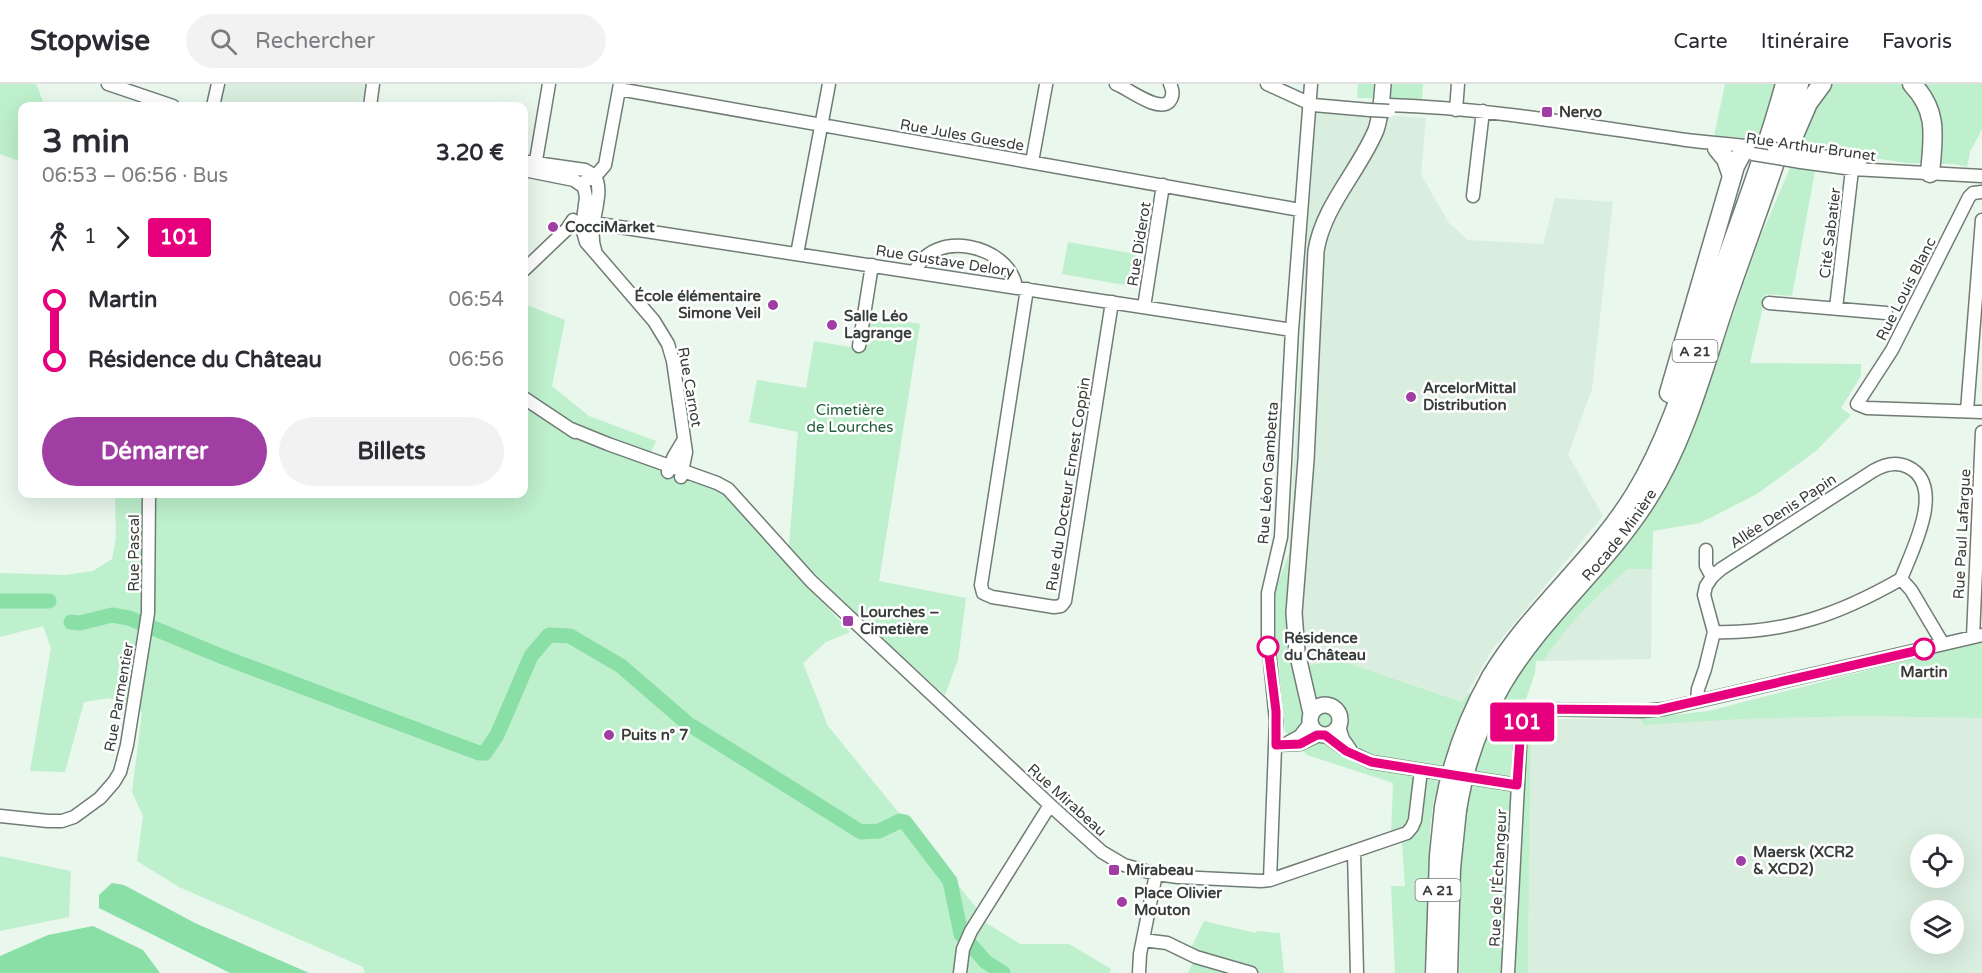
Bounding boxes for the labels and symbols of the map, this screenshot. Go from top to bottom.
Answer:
place label: Nervo [1559,103,1602,121]
marker: Nervo [1540,105,1554,119]
street label: Rue Jules Guesde [898,115,1026,155]
street label: Rue Arthur Brunet [1745,129,1877,165]
street label: Cité Sabatier [1816,186,1845,279]
street label: Rue Diderot [1123,200,1155,288]
place label: CocciMarket [565,218,655,236]
marker: CocciMarket [546,220,560,234]
street label: Rue Louis Blanc [1872,234,1940,344]
street label: Rue Gustave Delory [874,241,1016,281]
place label: École élémentaire Simone Veil [635,286,761,322]
marker: École élémentaire Simone Veil [766,298,780,312]
place label: Salle Léo Lagrange [844,307,912,343]
marker: Salle Léo Lagrange [825,318,839,332]
road number: A 21 [1672,340,1718,362]
street label: Rue Carnot [674,346,706,429]
street label: Rue du Docteur Ernest Coppin [1042,376,1094,592]
place label: ArcelorMittal Distribution [1423,379,1516,414]
marker: ArcelorMittal Distribution [1404,390,1418,404]
park label: Cimetière de Lourches [806,401,894,436]
street label: Rue Léon Gambetta [1254,401,1282,545]
street label: Rue Paul Lafargue [1950,468,1974,600]
street label: Allée Denis Papin [1726,470,1840,552]
street label: Rocade Minière [1578,486,1660,585]
street label: Rue Pascal [125,514,143,592]
place label: Lourches – Cimetière [860,603,939,638]
marker: Lourches – Cimetière [841,614,855,628]
place label: Résidence du Château [1284,629,1366,664]
marker: Résidence du Château [1257,636,1279,658]
marker: Martin [1913,638,1935,660]
street label: Rue Parmentier [100,641,138,753]
place label: Martin [1900,663,1948,681]
line badge: 101 [1488,702,1556,742]
place label: Puits n° 7 [621,726,688,744]
marker: Puits n° 7 [602,728,616,742]
street label: Rue Mirabeau [1024,760,1110,840]
street label: Rue de l'Échangeur [1485,808,1511,947]
place label: Maersk (XCR2 & XCD2) [1753,843,1854,878]
marker: Maersk (XCR2 & XCD2) [1734,854,1748,868]
place label: Mirabeau [1126,861,1194,879]
marker: Mirabeau [1107,863,1121,877]
road number: A 21 [1416,879,1460,901]
place label: Place Olivier Mouton [1134,884,1222,919]
marker: Place Olivier Mouton [1115,895,1129,909]

